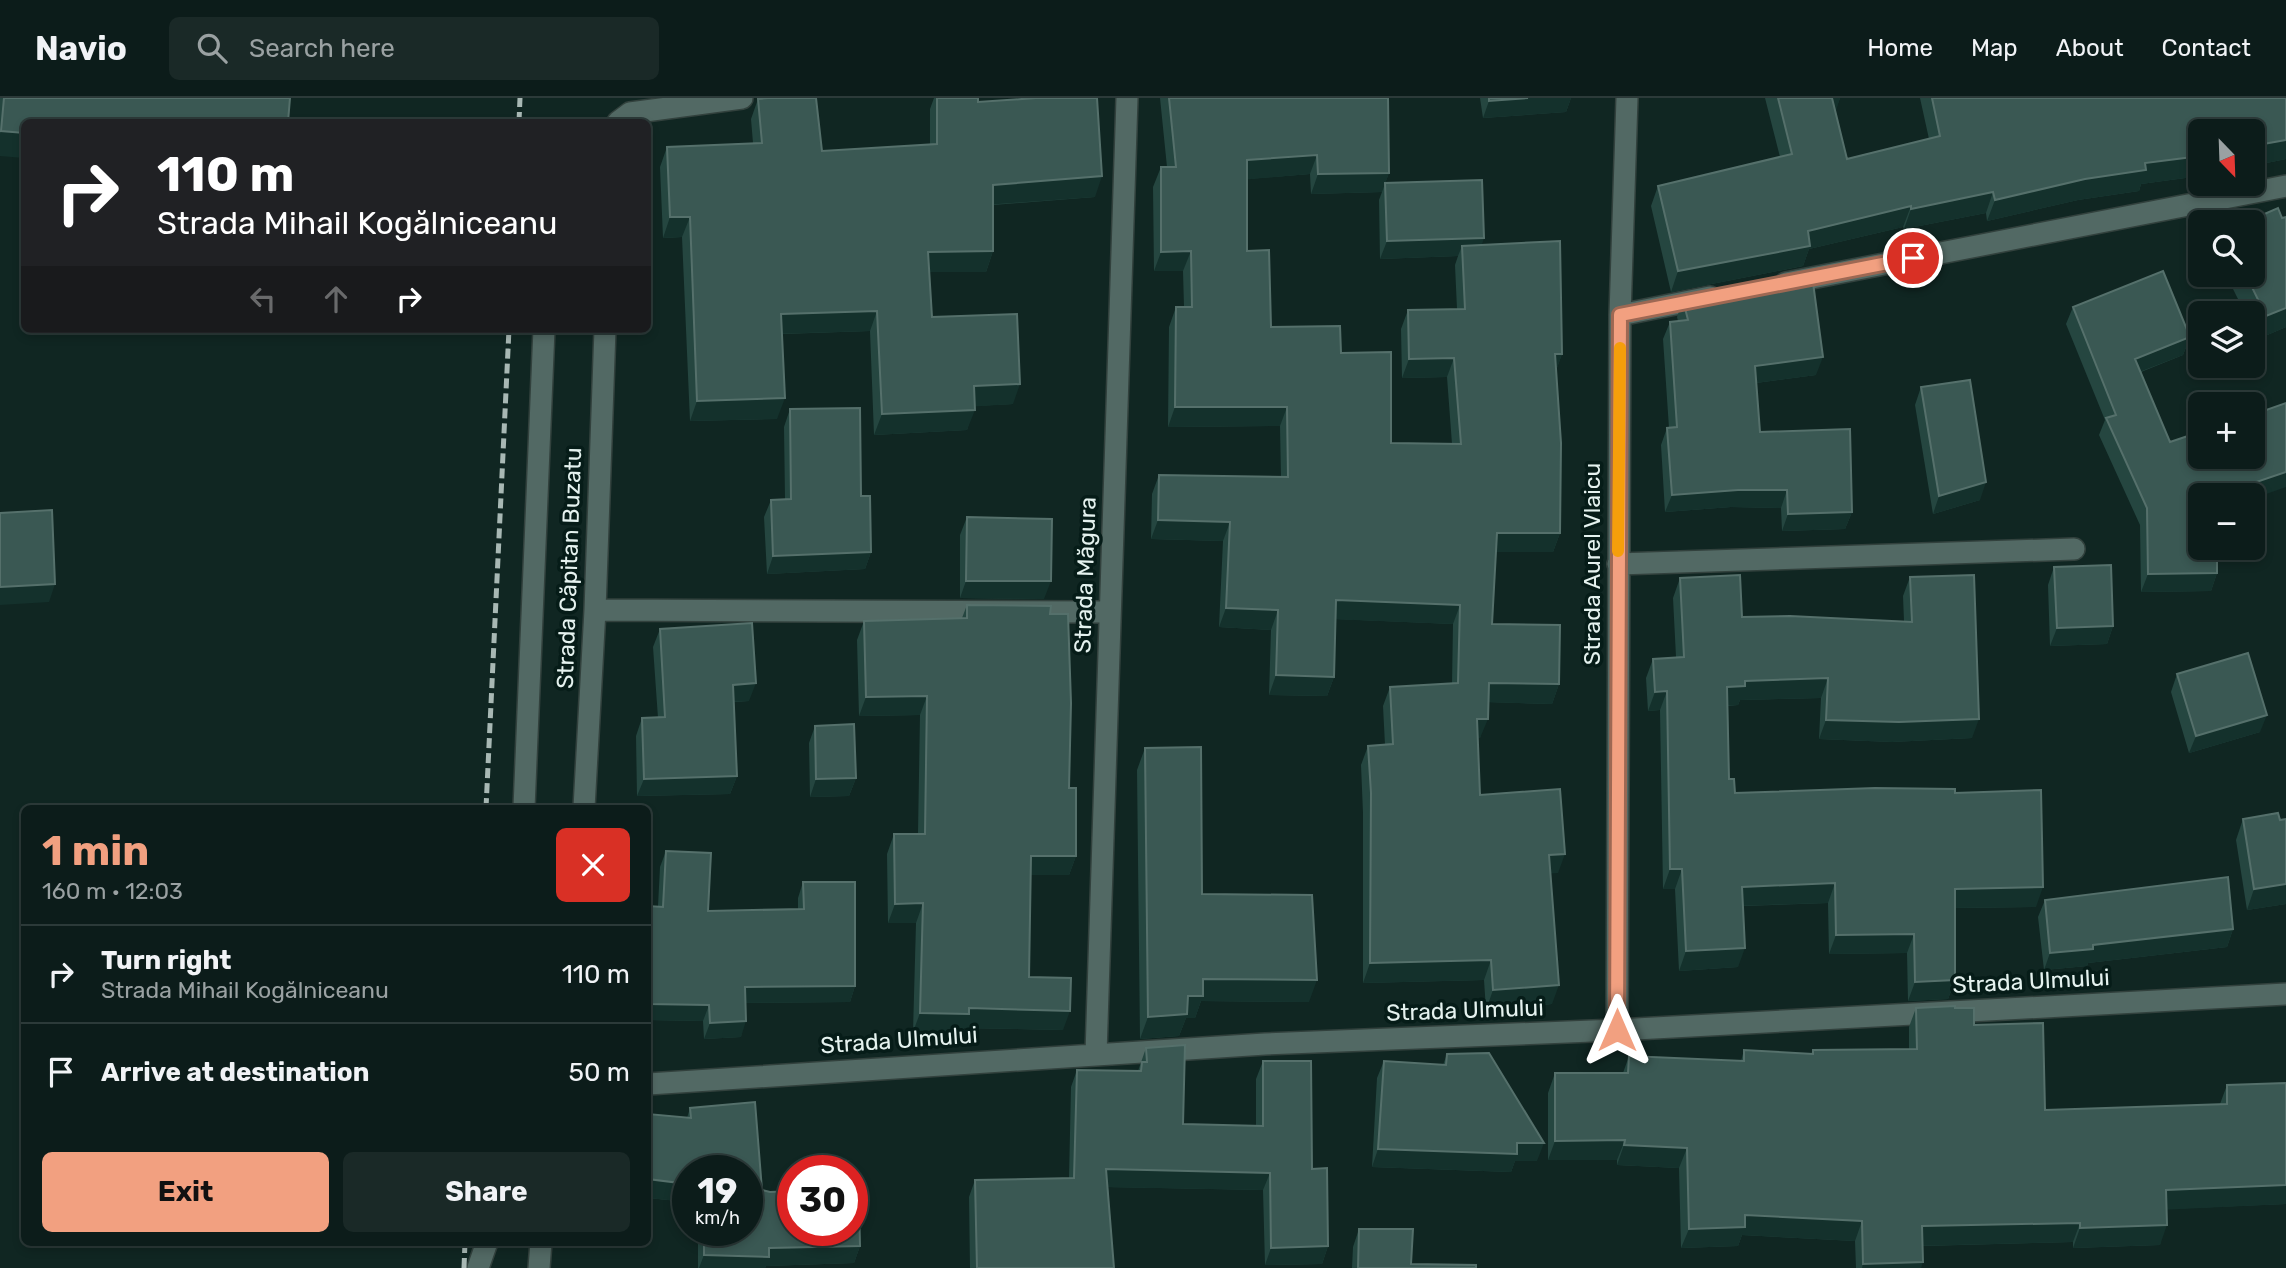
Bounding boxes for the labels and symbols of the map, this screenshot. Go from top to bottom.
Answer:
north arrow [2188,119,2264,196]
pin [1883,228,1943,288]
street label: Strada Căpitan Buzatu [551,447,587,689]
street label: Strada Aurel Vlaicu [1578,463,1606,665]
street label: Strada Măgura [1068,496,1102,654]
street label: Strada Ulmului [1952,963,2110,999]
street label: Strada Ulmului [1386,993,1544,1027]
position arrow [1580,993,1654,1067]
street label: Strada Ulmului [819,1021,979,1059]
speed limit sign: 30 [777,1155,868,1246]

